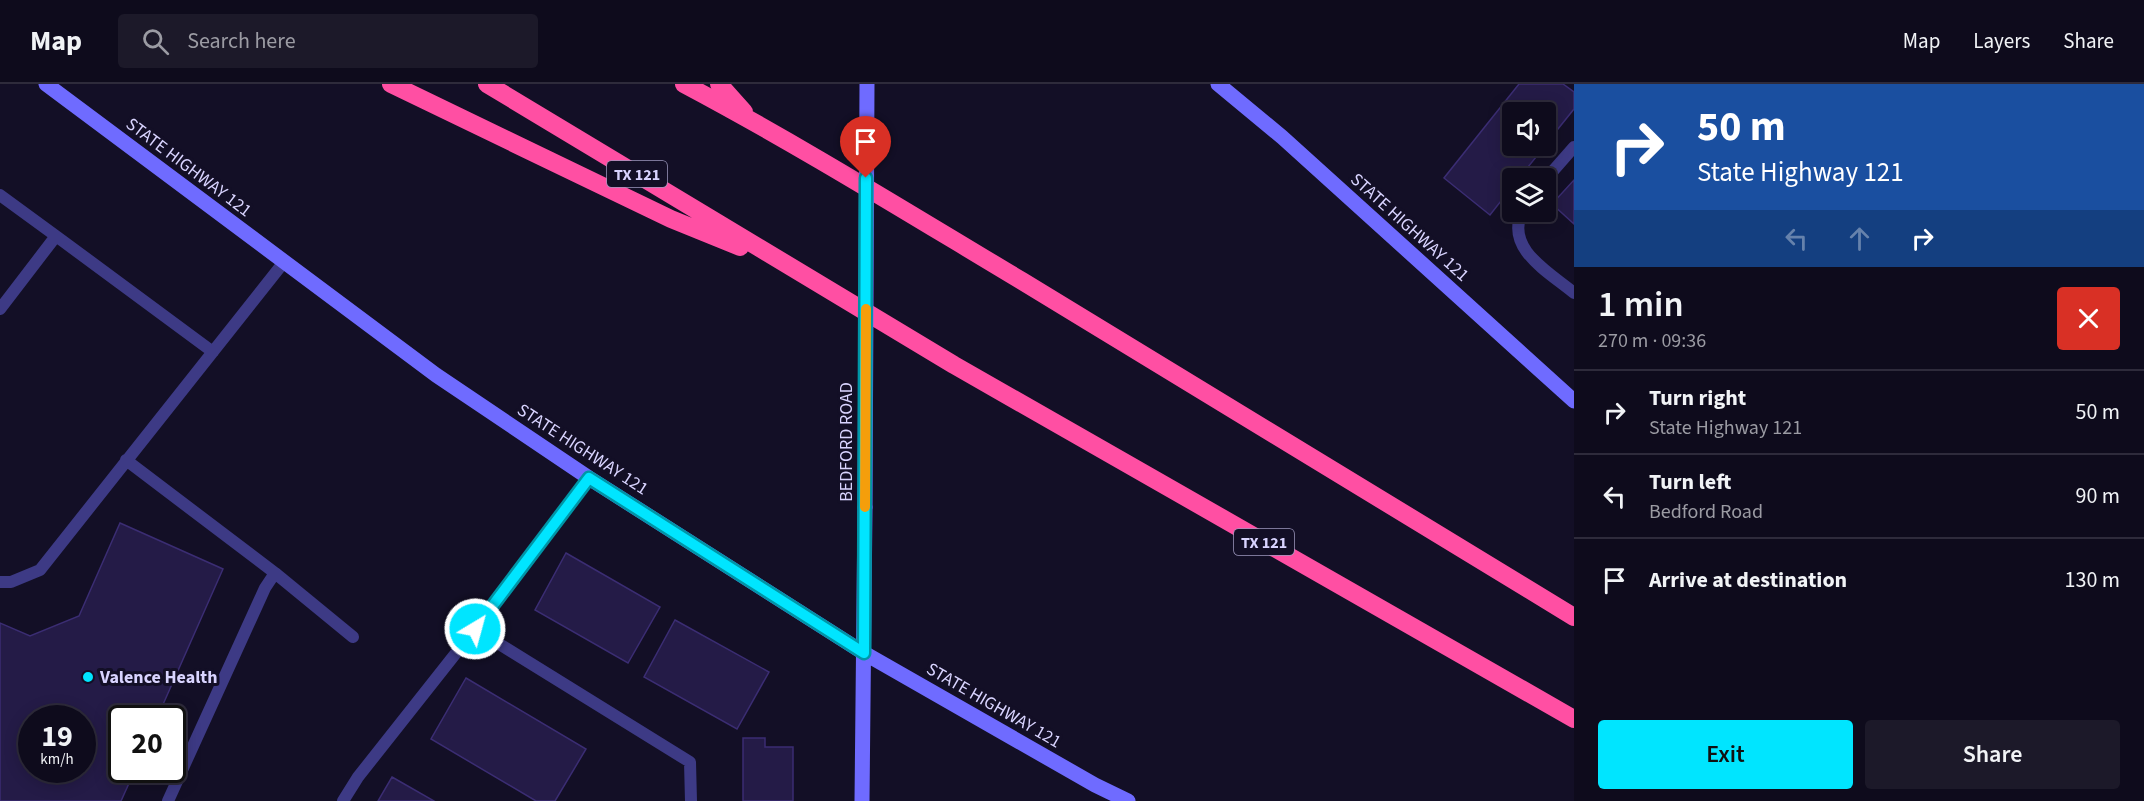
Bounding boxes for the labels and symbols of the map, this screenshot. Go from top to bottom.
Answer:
street label: STATE HIGHWAY 121 [121,112,257,223]
pin [840,116,891,178]
road number: TX 121 [607,161,667,187]
street label: STATE HIGHWAY 121 [1345,167,1474,287]
street label: BEDFORD ROAD [834,382,859,502]
street label: STATE HIGHWAY 121 [512,398,653,501]
road number: TX 121 [1234,529,1294,555]
position arrow [443,597,507,661]
street label: STATE HIGHWAY 121 [922,657,1066,754]
place label: Valence Health [99,665,218,690]
marker: Valence Health [81,670,95,684]
speed limit sign: 20 [108,705,186,783]

